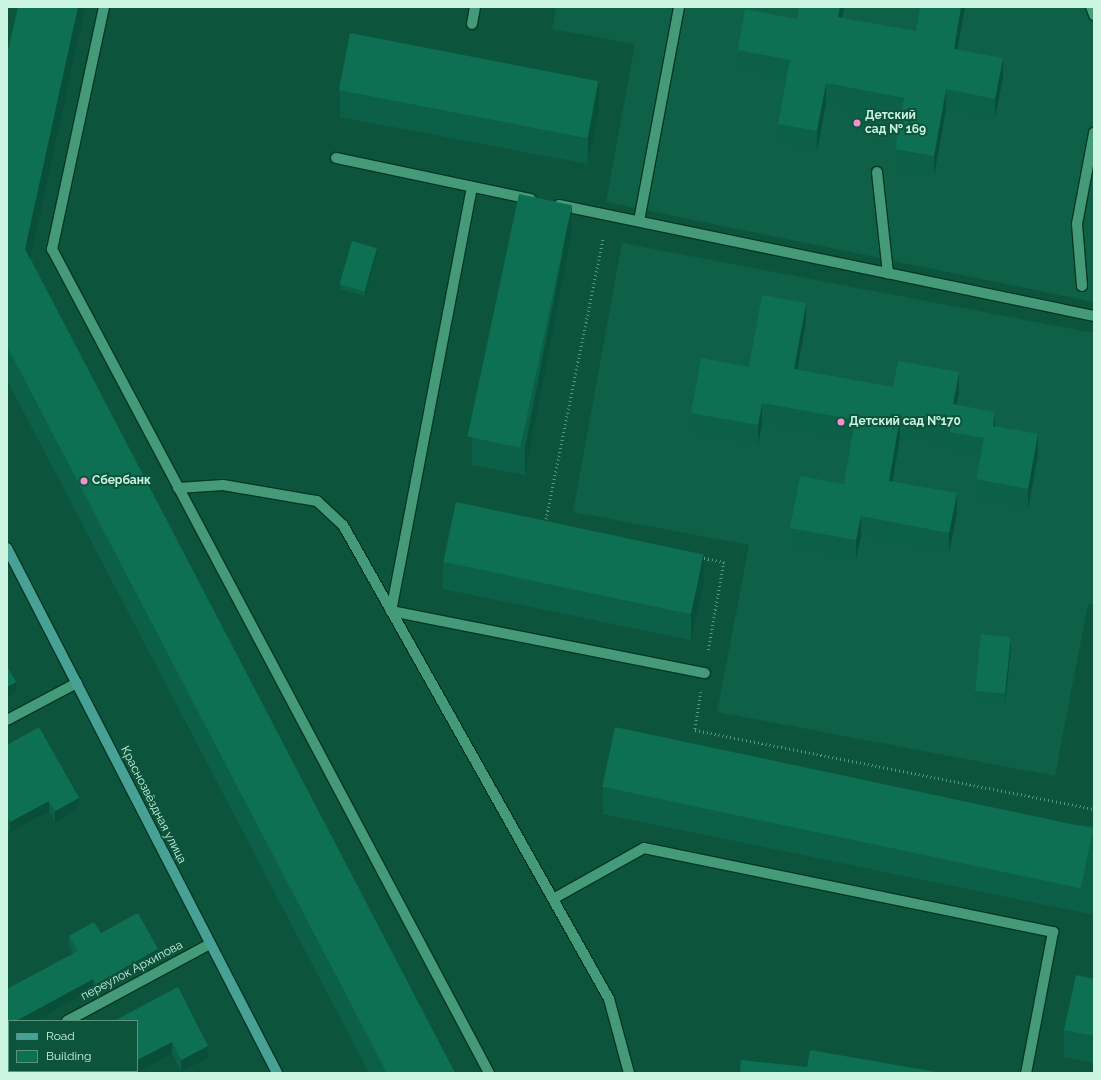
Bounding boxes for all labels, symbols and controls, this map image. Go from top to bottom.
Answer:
place label: Детский сад № 169 [865,109,926,137]
marker: Детский сад № 169 [852,118,862,128]
place label: Детский сад №170 [849,415,961,429]
marker: Детский сад №170 [836,417,846,427]
place label: Сбербанк [92,474,151,488]
marker: Сбербанк [79,476,89,486]
street label: Краснозвёздная улица [117,744,189,866]
street label: переулок Архипова [79,938,185,1004]
legend [8,1020,138,1072]
text: Road [46,1029,75,1043]
text: Building [46,1049,92,1063]

